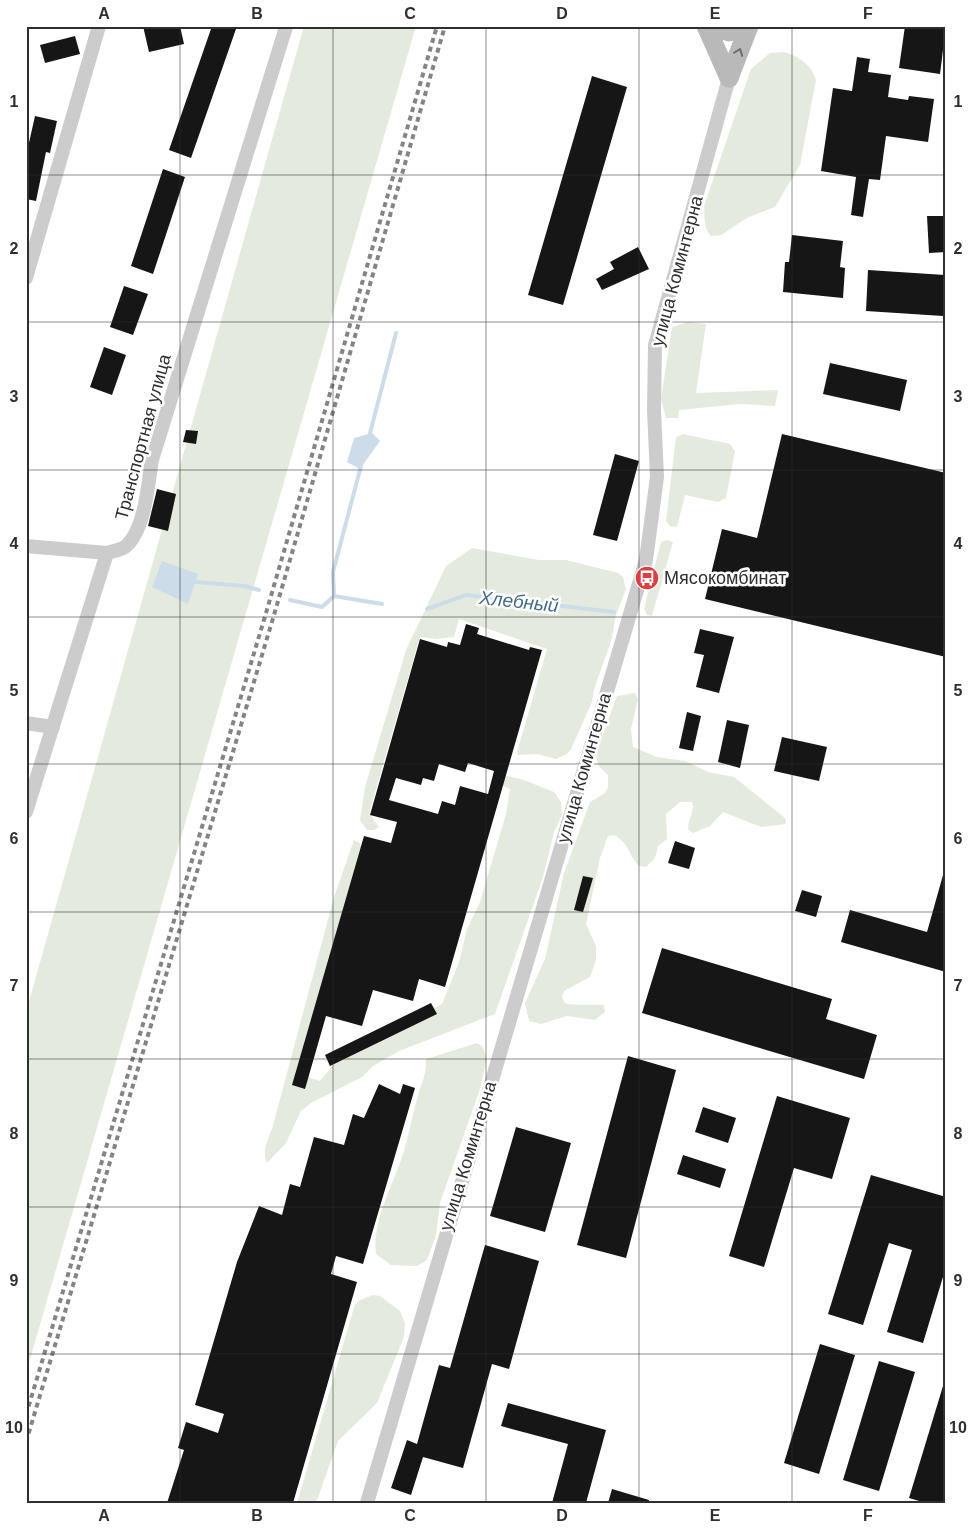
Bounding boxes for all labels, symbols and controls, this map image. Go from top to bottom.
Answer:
text: A [98,5,110,22]
text: B [251,5,263,22]
text: C [404,5,416,22]
text: D [556,5,568,22]
text: E [710,5,721,22]
text: F [863,5,873,22]
one-way arrow [733,48,744,57]
text: 1 [10,93,19,110]
text: 1 [954,93,963,110]
street label: улица Коминтерна [647,192,707,349]
text: 2 [10,240,19,257]
text: 2 [954,240,963,257]
street label: Транспортная улица [111,351,175,522]
text: 3 [10,388,19,405]
text: 3 [954,388,963,405]
text: 4 [10,535,19,552]
text: 4 [954,535,963,552]
bus stop icon: Мясокомбинат [634,565,660,591]
place label: Мясокомбинат [664,568,786,588]
water label: Хлебный [477,587,560,616]
text: 5 [10,682,19,699]
text: 5 [954,682,963,699]
street label: улица Коминтерна [553,690,615,845]
text: 6 [10,830,19,847]
text: 6 [954,830,963,847]
text: 7 [10,977,19,994]
text: 7 [954,977,963,994]
street label: улица Коминтерна [436,1078,501,1233]
text: 8 [10,1125,19,1142]
text: 8 [954,1125,963,1142]
text: 9 [10,1272,19,1289]
text: 9 [954,1272,963,1289]
text: 10 [5,1419,23,1436]
text: 10 [949,1419,967,1436]
text: A [98,1507,110,1524]
text: B [251,1507,263,1524]
text: C [404,1507,416,1524]
text: D [556,1507,568,1524]
text: E [710,1507,721,1524]
text: F [863,1507,873,1524]

